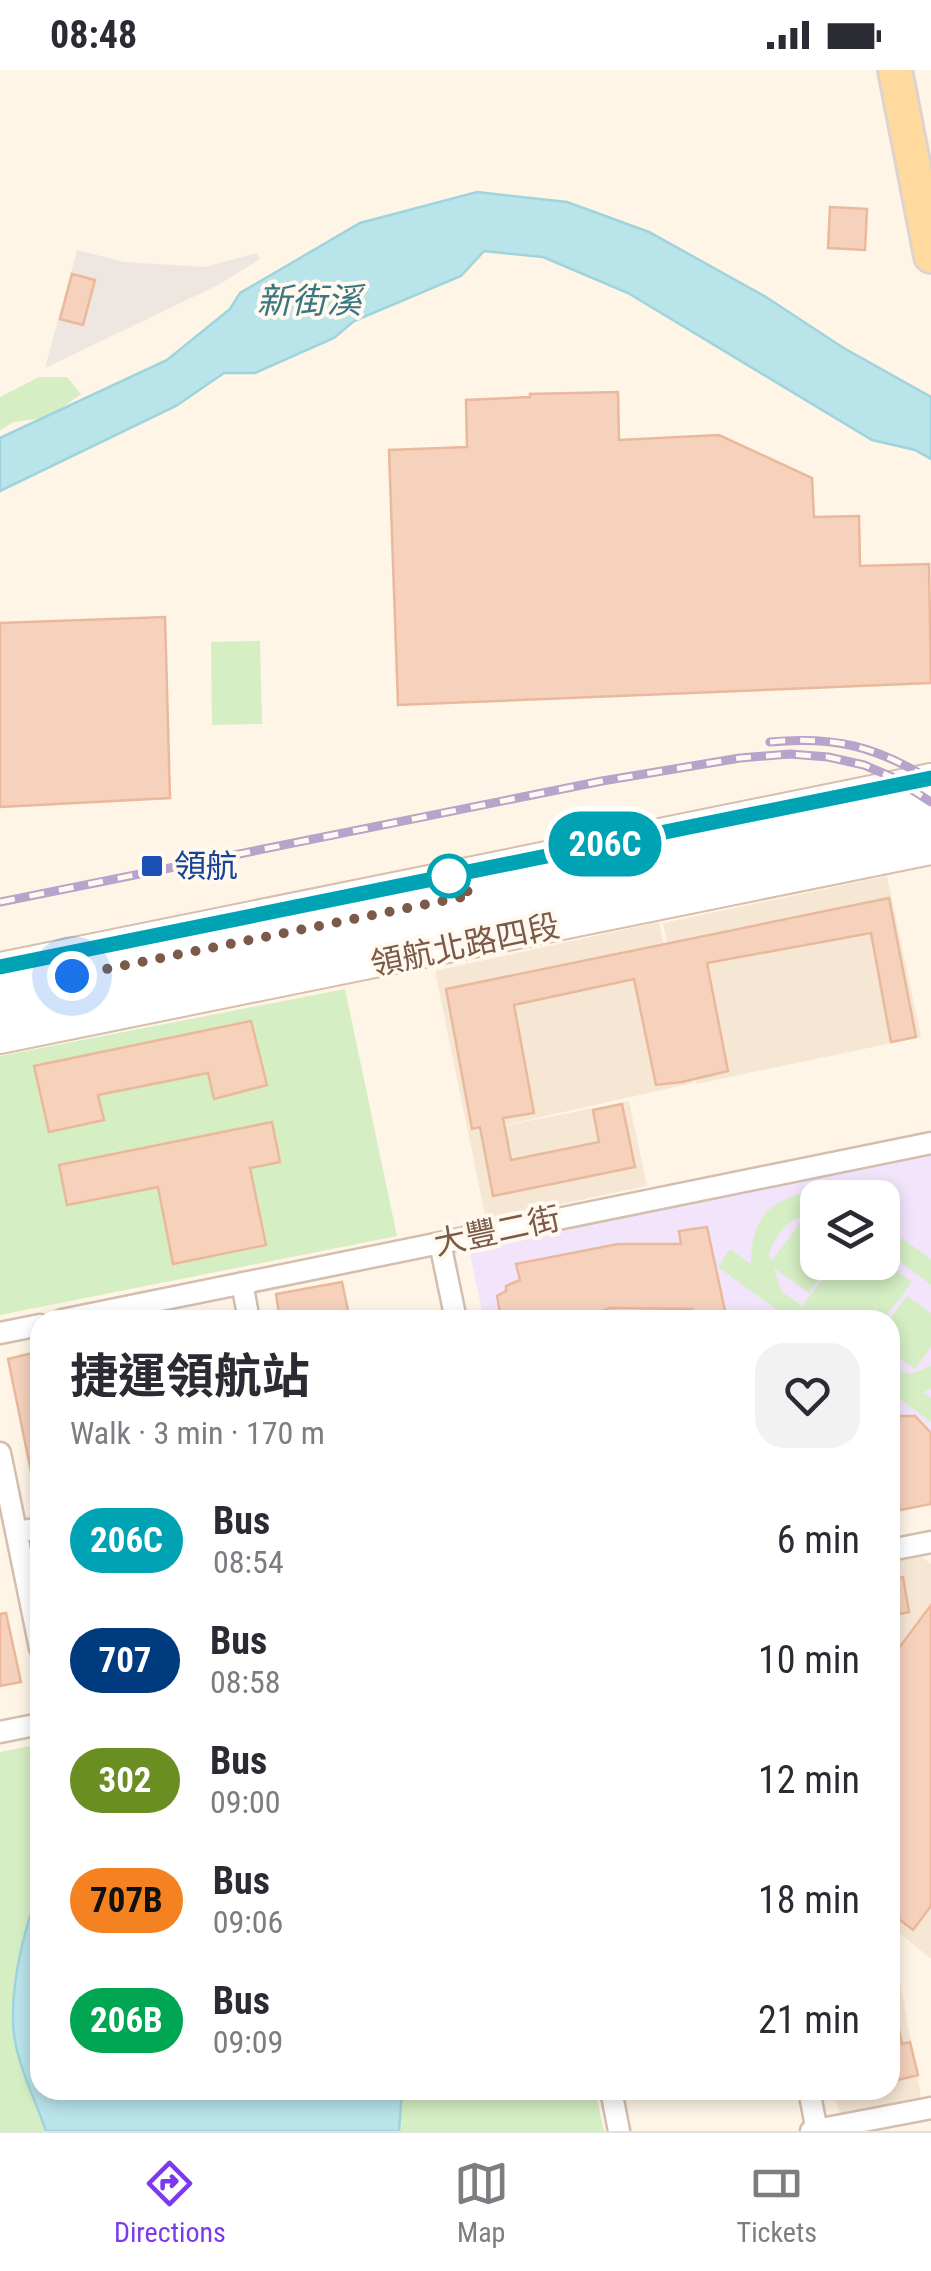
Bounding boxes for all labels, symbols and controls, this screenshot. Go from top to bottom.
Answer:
text: 08:48 [50,13,137,57]
water label: 新街溪 [256,281,366,322]
line badge: 206C [535,812,675,876]
text: 206C [568,824,642,865]
place label: 領航 [174,847,238,885]
marker: 領航 [139,853,165,879]
unlabelled marker [428,855,470,897]
street label: 領航北路四段 [367,906,563,984]
your location [47,951,97,1001]
map controls [800,1180,900,1280]
button: layers [800,1180,900,1280]
street label: 大豐二街 [430,1199,564,1263]
button: heart [755,1343,860,1448]
text: 捷運領航站 [70,1348,310,1405]
text: Walk · 3 min · 170 m [70,1414,325,1452]
text: Bus [213,1499,270,1543]
text: 6 min [777,1518,860,1562]
text: 206C [90,1520,163,1561]
text: 08:54 [213,1543,284,1581]
text: Bus [210,1619,267,1663]
text: 10 min [758,1638,860,1682]
text: 707 [98,1640,152,1681]
text: 08:58 [210,1663,281,1701]
text: Bus [210,1739,267,1783]
text: 12 min [758,1758,860,1802]
text: 302 [98,1760,152,1801]
text: 09:00 [210,1783,281,1821]
text: Bus [213,1859,270,1903]
text: 18 min [758,1878,860,1922]
text: 707B [90,1880,163,1921]
text: 09:06 [213,1903,283,1941]
text: Bus [213,1979,270,2023]
text: 21 min [758,1998,860,2042]
text: 206B [90,2000,163,2041]
text: 09:09 [213,2023,283,2061]
tab: Directions [114,2156,226,2249]
tab: Map [454,2156,509,2249]
tab: Tickets [737,2156,817,2249]

